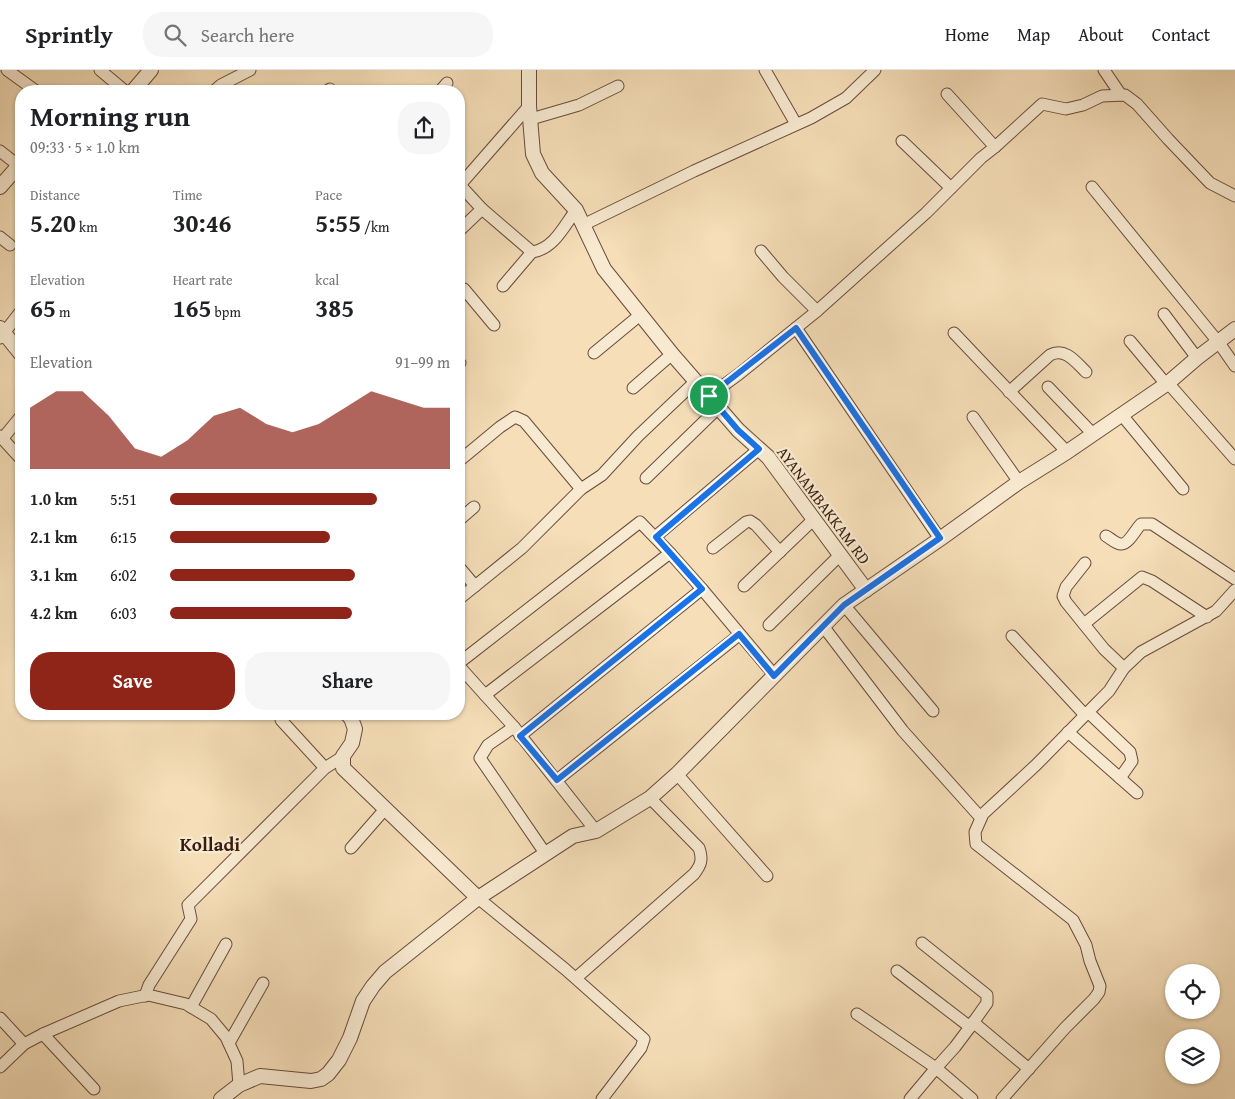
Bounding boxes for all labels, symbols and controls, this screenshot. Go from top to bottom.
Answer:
search box [143,12,493,57]
text: Sprintly [25,17,113,52]
icon: search [161,21,189,49]
text: Search here [201,21,294,49]
text: Home [945,21,989,48]
text: Map [1017,21,1050,48]
text: About [1078,21,1124,48]
text: Contact [1152,21,1210,48]
text: Morning run [30,95,190,136]
button: share [398,102,450,154]
text: 09:33 · 5 × 1.0 km [30,135,140,159]
text: Distance [30,185,80,205]
text: Time [173,185,202,205]
text: Pace [315,185,342,205]
text: 5.20 [30,205,76,241]
text: 30:46 [173,205,232,241]
text: 5:55 [315,205,361,241]
text: km [76,217,98,237]
text: /km [361,217,390,237]
text: Elevation [30,270,85,290]
text: Heart rate [173,270,233,290]
text: kcal [315,270,339,290]
text: 65 [30,290,56,326]
text: 165 [173,290,212,326]
text: 385 [315,290,354,326]
text: m [56,302,70,322]
text: bpm [212,302,241,322]
text: Elevation [30,350,93,374]
text: 91–99 m [395,350,450,374]
pin [688,375,730,417]
icon: arrive [695,382,723,410]
street label: AYANAMBAKKAM RD [771,441,877,569]
text: 1.0 km [30,487,77,511]
text: 5:51 [110,487,137,511]
text: 2.1 km [30,525,77,549]
text: 6:15 [110,525,137,549]
text: 3.1 km [30,563,77,587]
text: 6:02 [110,563,137,587]
text: 4.2 km [30,601,77,625]
text: 6:03 [110,601,137,625]
button: Save [30,652,235,710]
button: Share [245,652,450,710]
district label: Kolladi [180,830,240,858]
map controls [1165,964,1220,1084]
button: locate [1165,964,1220,1019]
button: layers [1165,1029,1220,1084]

